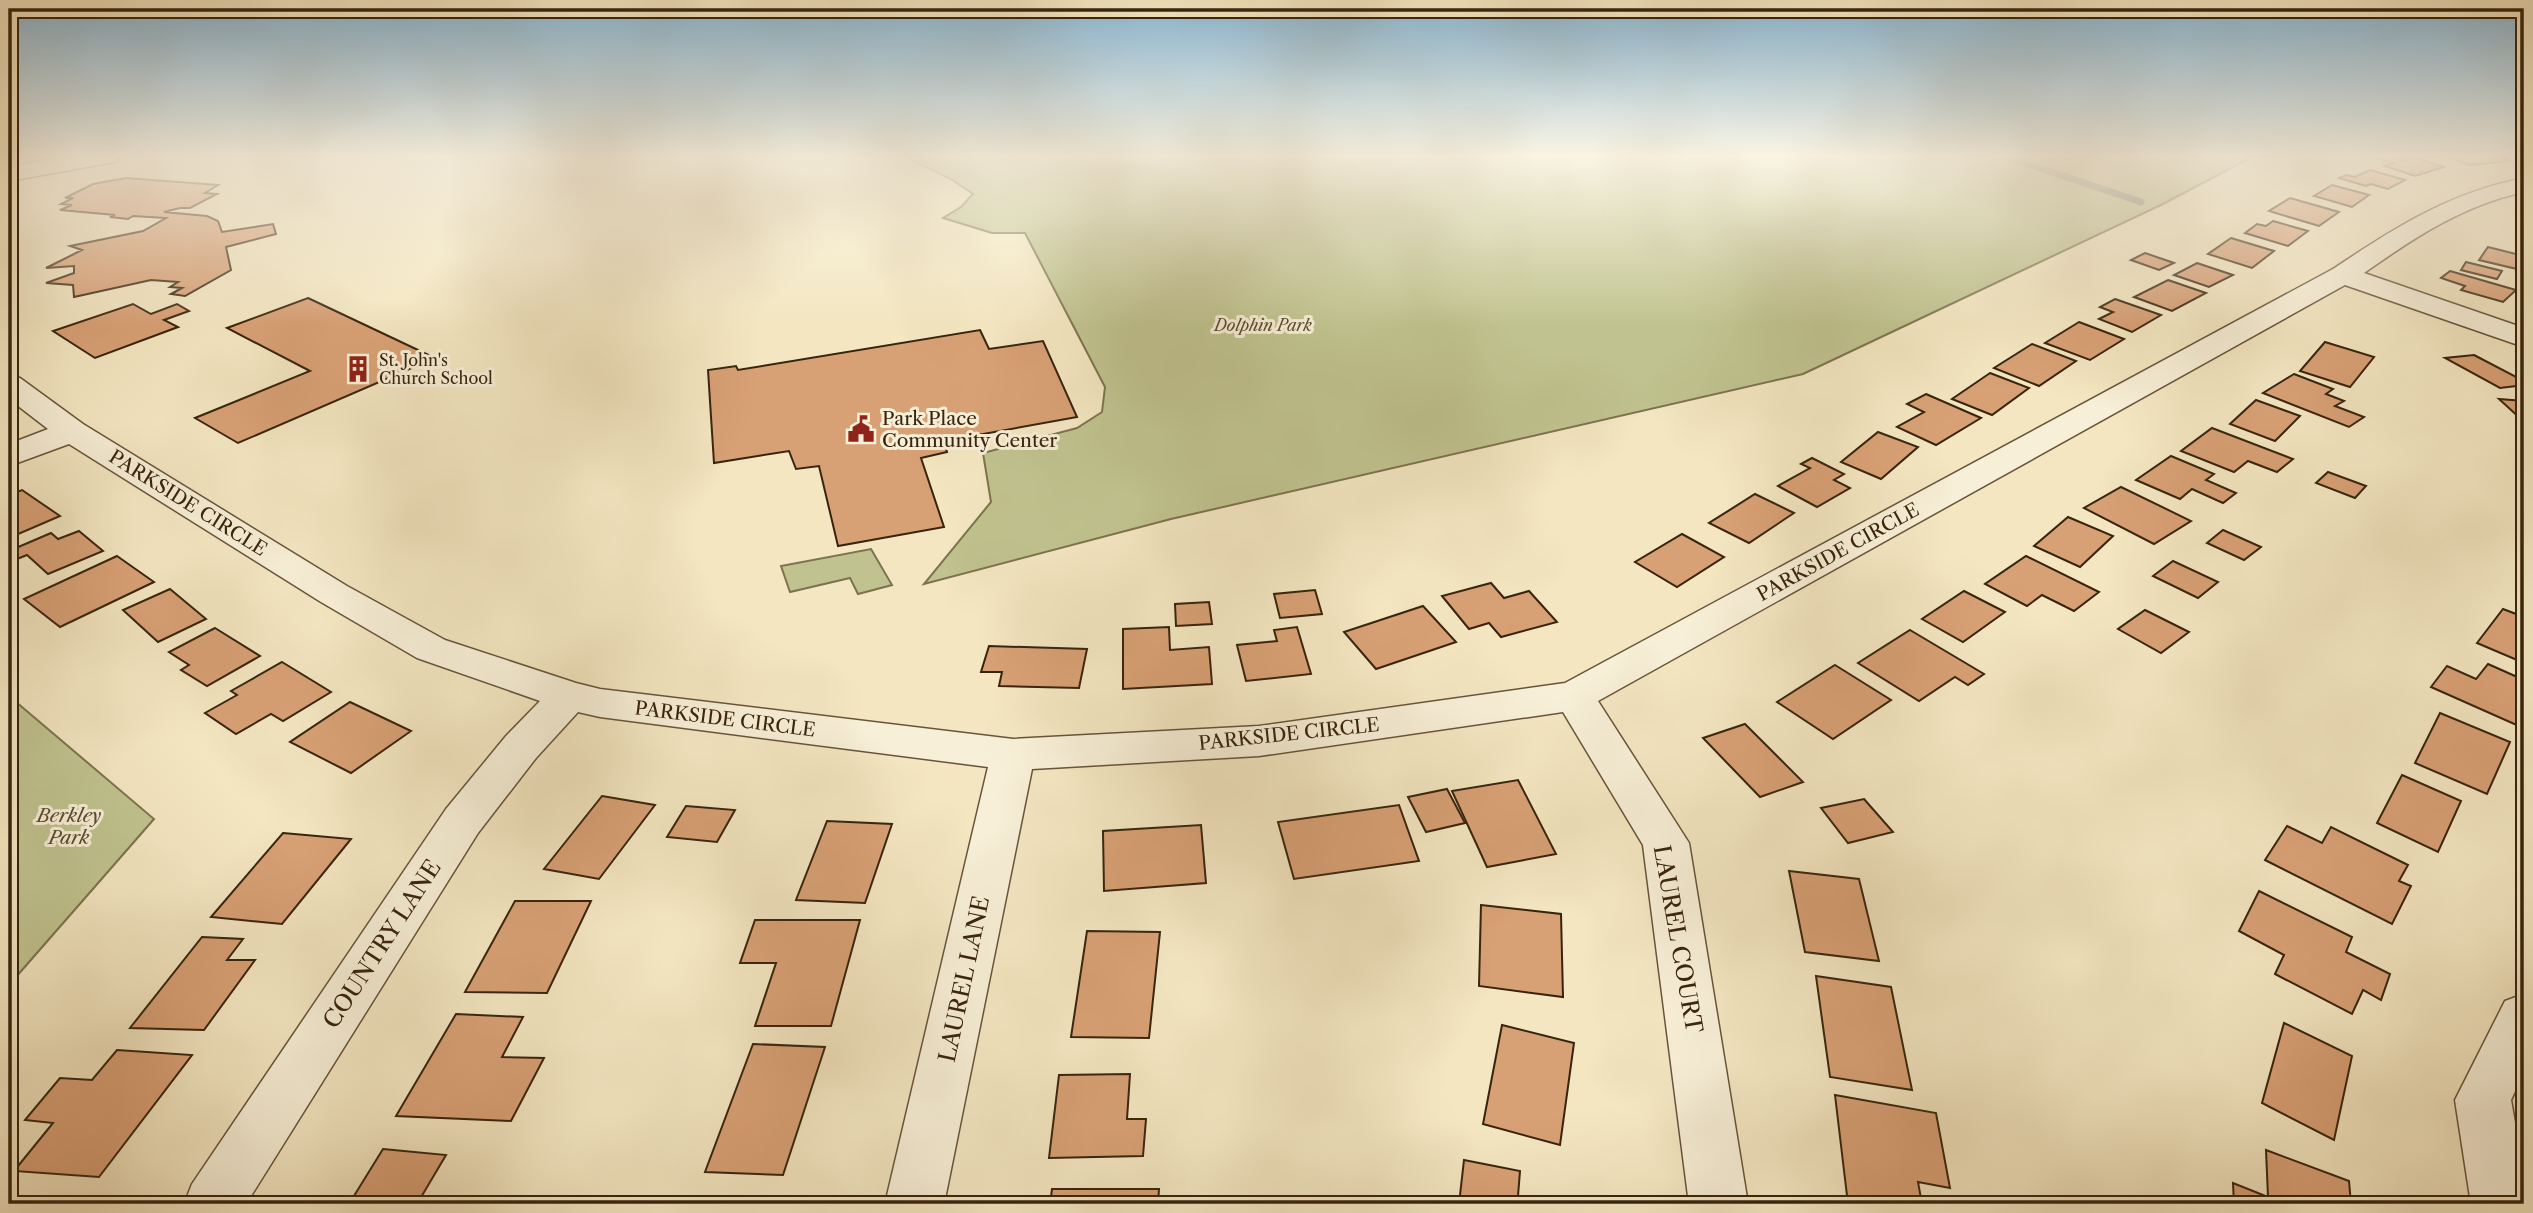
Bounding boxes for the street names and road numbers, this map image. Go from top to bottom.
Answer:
street label: PARKSIDE CIRCLE [105,445,271,561]
street label: PARKSIDE CIRCLE [1753,498,1923,606]
street label: PARKSIDE CIRCLE [633,697,817,741]
street label: PARKSIDE CIRCLE [1197,713,1381,755]
street label: LAUREL COURT [1648,843,1708,1036]
street label: COUNTRY LANE [317,855,447,1033]
street label: LAUREL LANE [933,893,995,1065]

